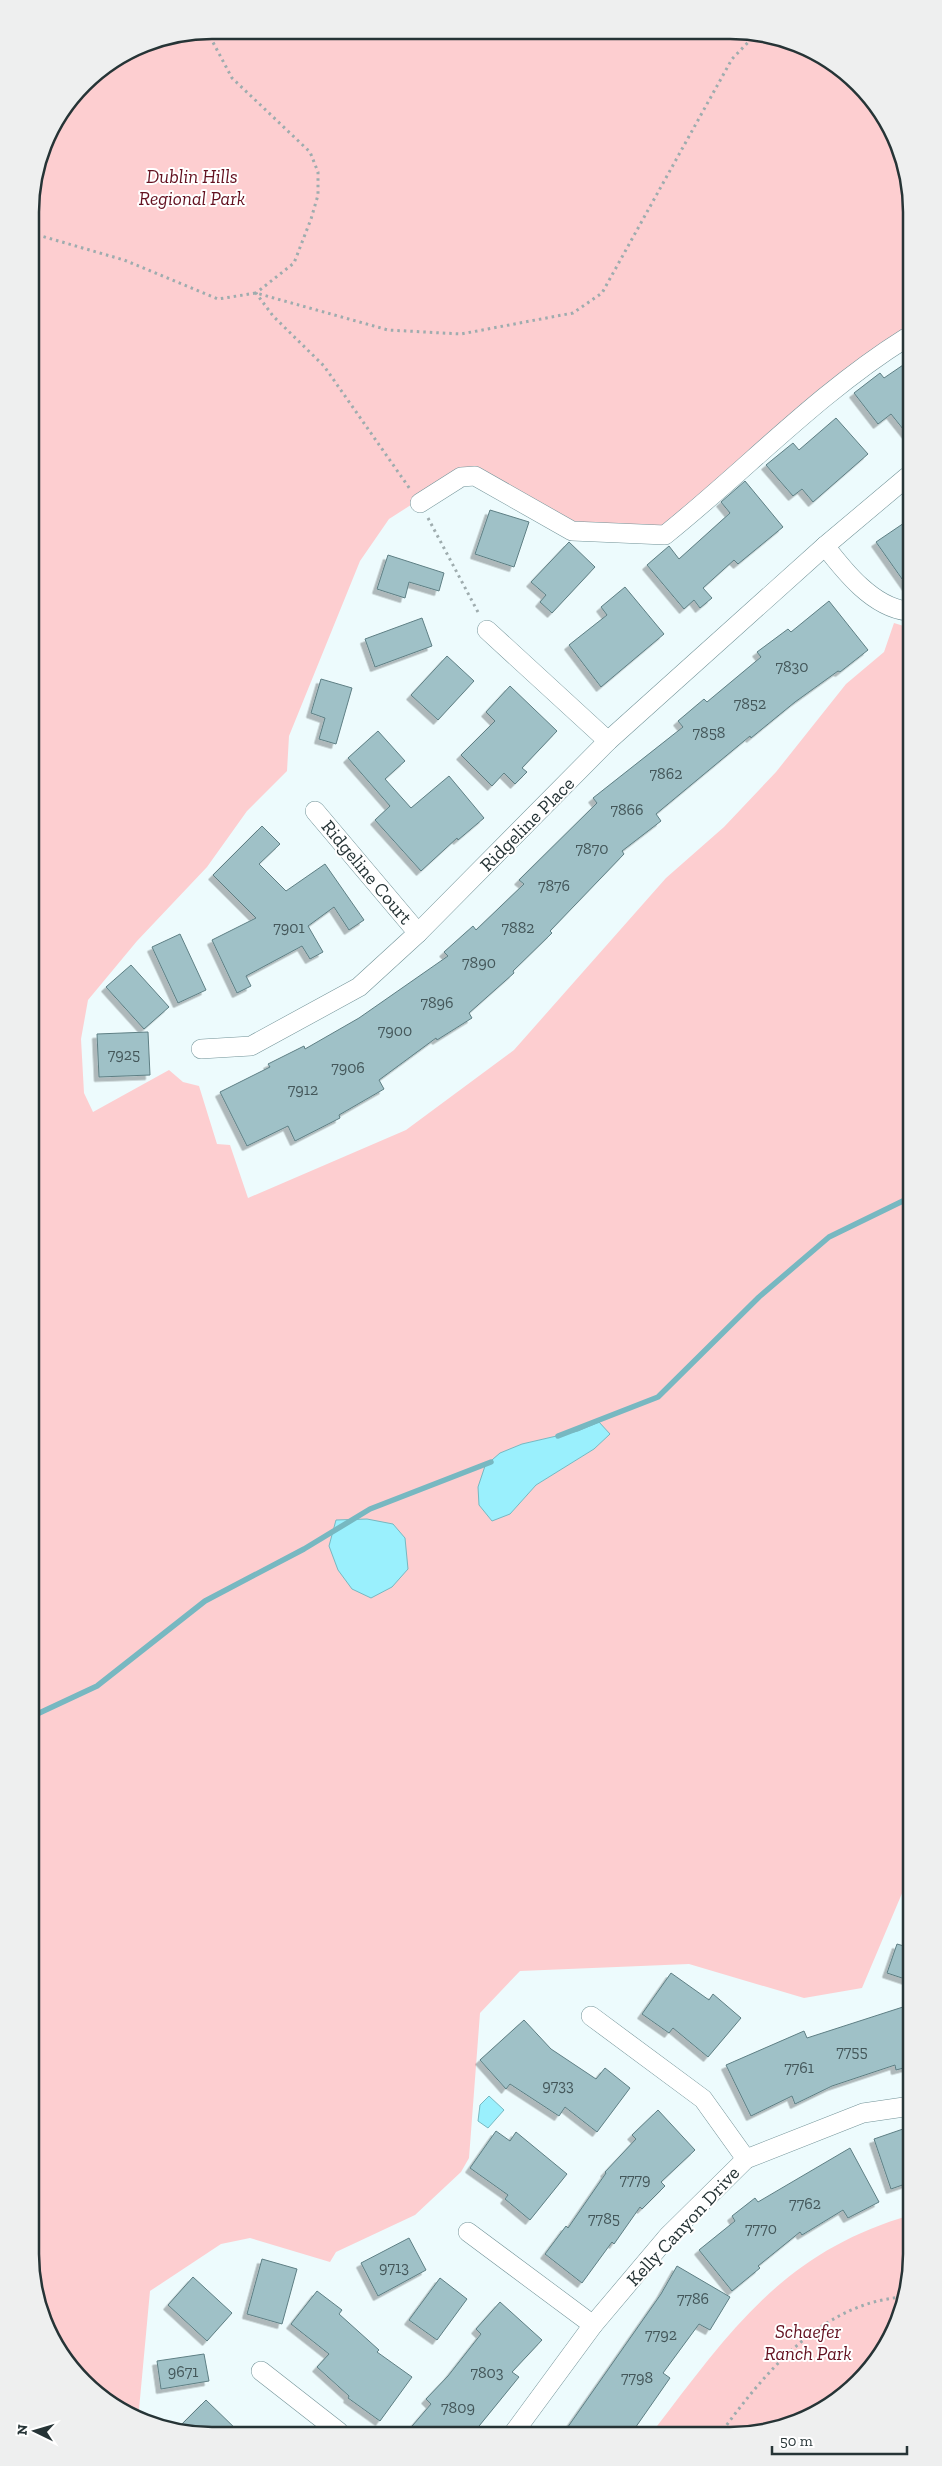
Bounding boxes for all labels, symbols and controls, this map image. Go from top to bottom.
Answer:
park label: Dublin Hills Regional Park [139,165,245,210]
house number: 7830 [775,657,809,676]
house number: 7852 [734,694,766,713]
house number: 7858 [693,723,725,742]
house number: 7862 [650,764,682,783]
street label: Ridgeline Place [475,772,579,876]
house number: 7866 [610,800,644,819]
street label: Ridgeline Court [317,815,417,929]
house number: 7870 [576,839,608,858]
house number: 7876 [538,876,570,895]
house number: 7901 [273,918,305,937]
house number: 7882 [502,918,535,937]
house number: 7890 [462,953,496,972]
house number: 7896 [420,993,454,1012]
house number: 7900 [378,1021,412,1040]
house number: 7925 [108,1045,140,1064]
house number: 7906 [331,1058,365,1077]
house number: 7912 [288,1080,318,1099]
house number: 7755 [836,2042,868,2061]
house number: 7761 [784,2058,814,2077]
house number: 9733 [542,2076,574,2095]
street label: Kelly Canyon Drive [622,2161,744,2291]
house number: 7779 [619,2170,651,2189]
house number: 7762 [789,2194,821,2213]
house number: 7785 [588,2209,620,2228]
house number: 7770 [745,2219,777,2238]
house number: 9713 [379,2258,409,2277]
house number: 7786 [677,2289,709,2308]
park label: Schaefer Ranch Park [764,2320,852,2365]
house number: 7792 [645,2325,677,2344]
house number: 9671 [168,2362,198,2381]
house number: 7803 [470,2363,504,2382]
house number: 7798 [621,2368,653,2387]
house number: 7809 [441,2398,475,2417]
north arrow [10,2406,60,2456]
text: N [14,2424,32,2436]
scale bar [772,2424,907,2456]
text: 50 m [780,2432,813,2450]

